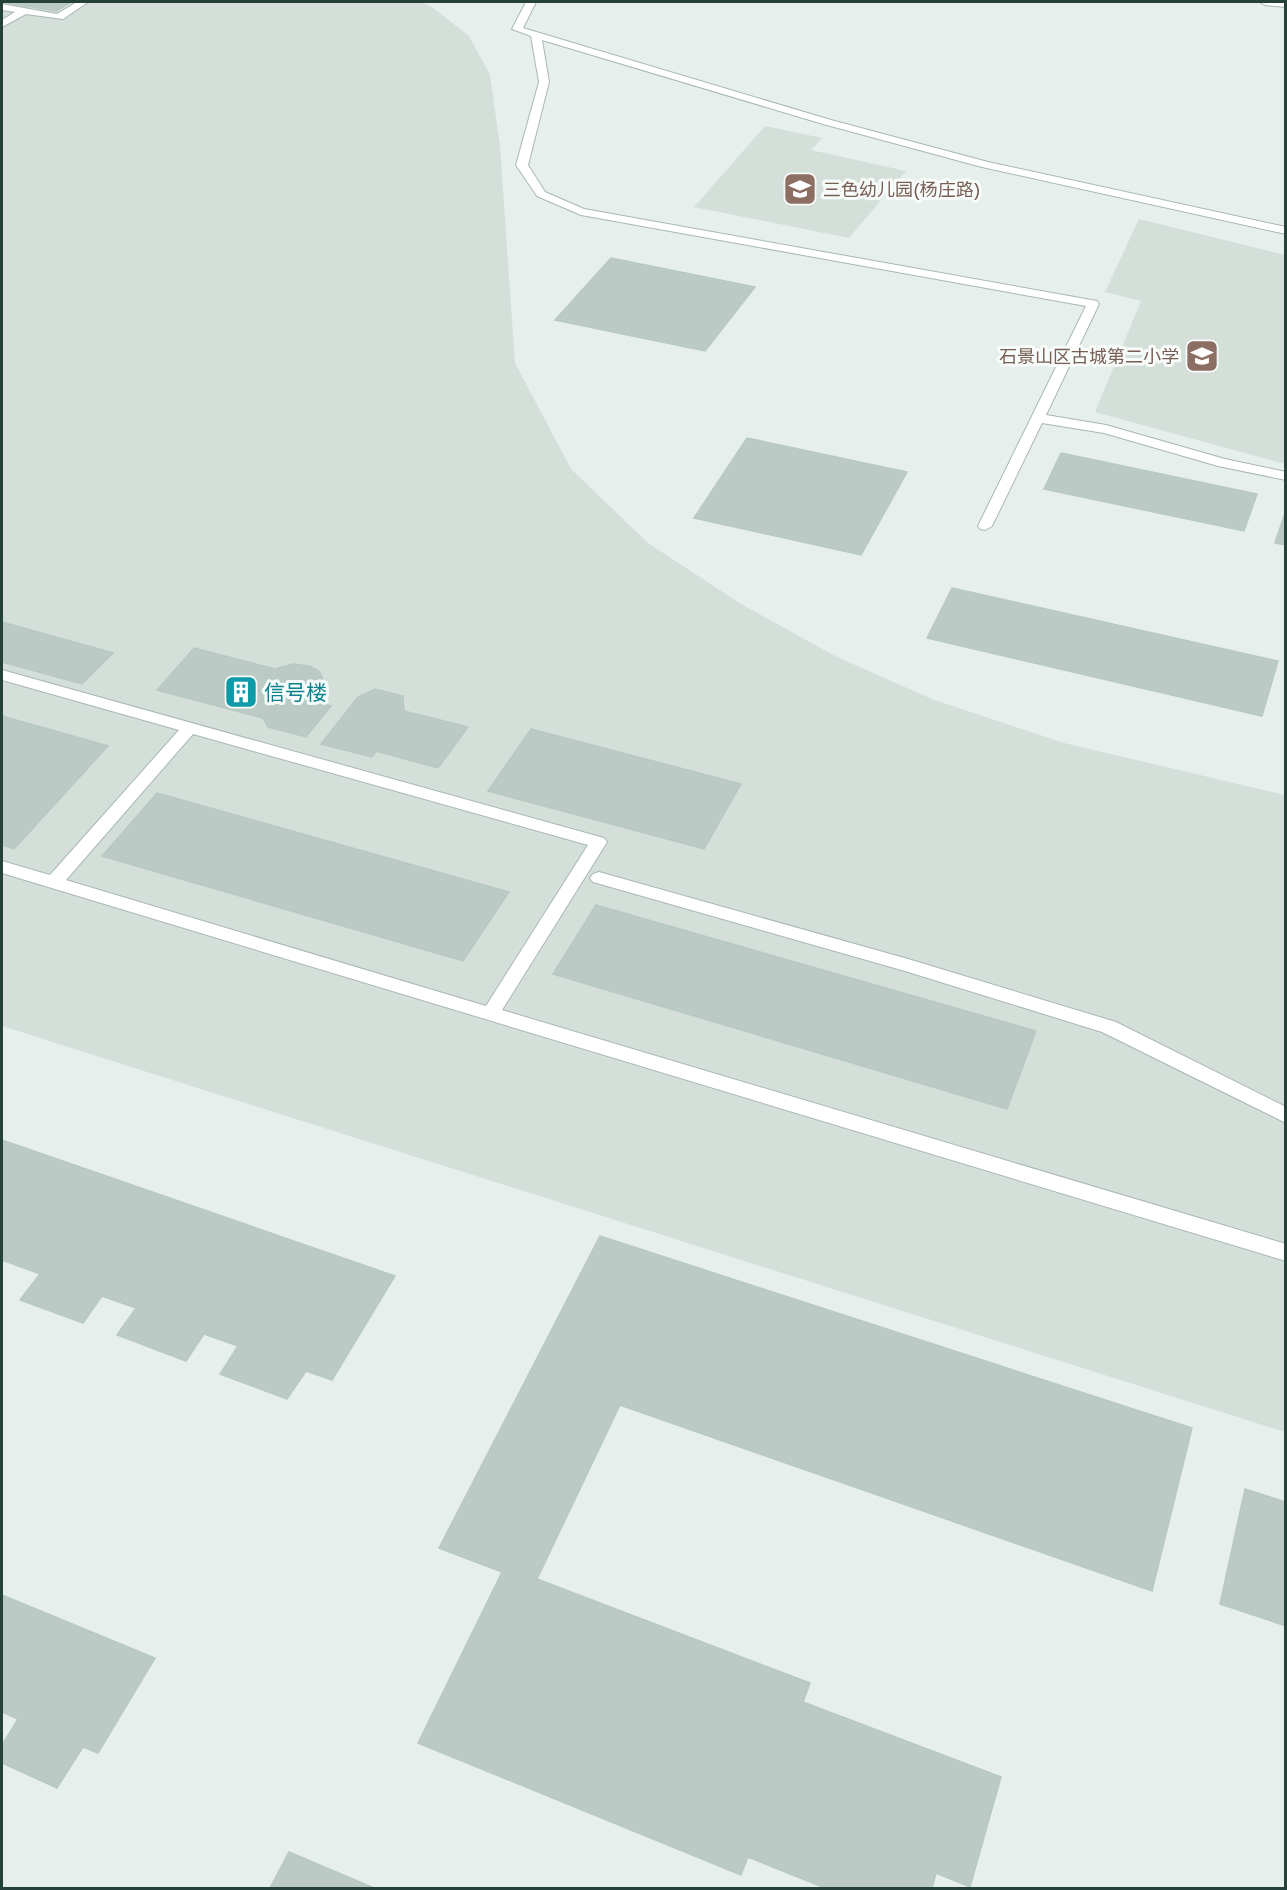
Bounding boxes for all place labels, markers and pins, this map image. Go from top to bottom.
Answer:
school or university icon: 三色幼儿园(杨庄路) [782,171,818,207]
place label: 三色幼儿园(杨庄路) [823,178,981,200]
school or university icon: 石景山区古城第二小学 [1184,338,1220,374]
place label: 石景山区古城第二小学 [999,345,1179,367]
building icon: 信号楼 [223,674,259,710]
place label: 信号楼 [264,679,327,705]

